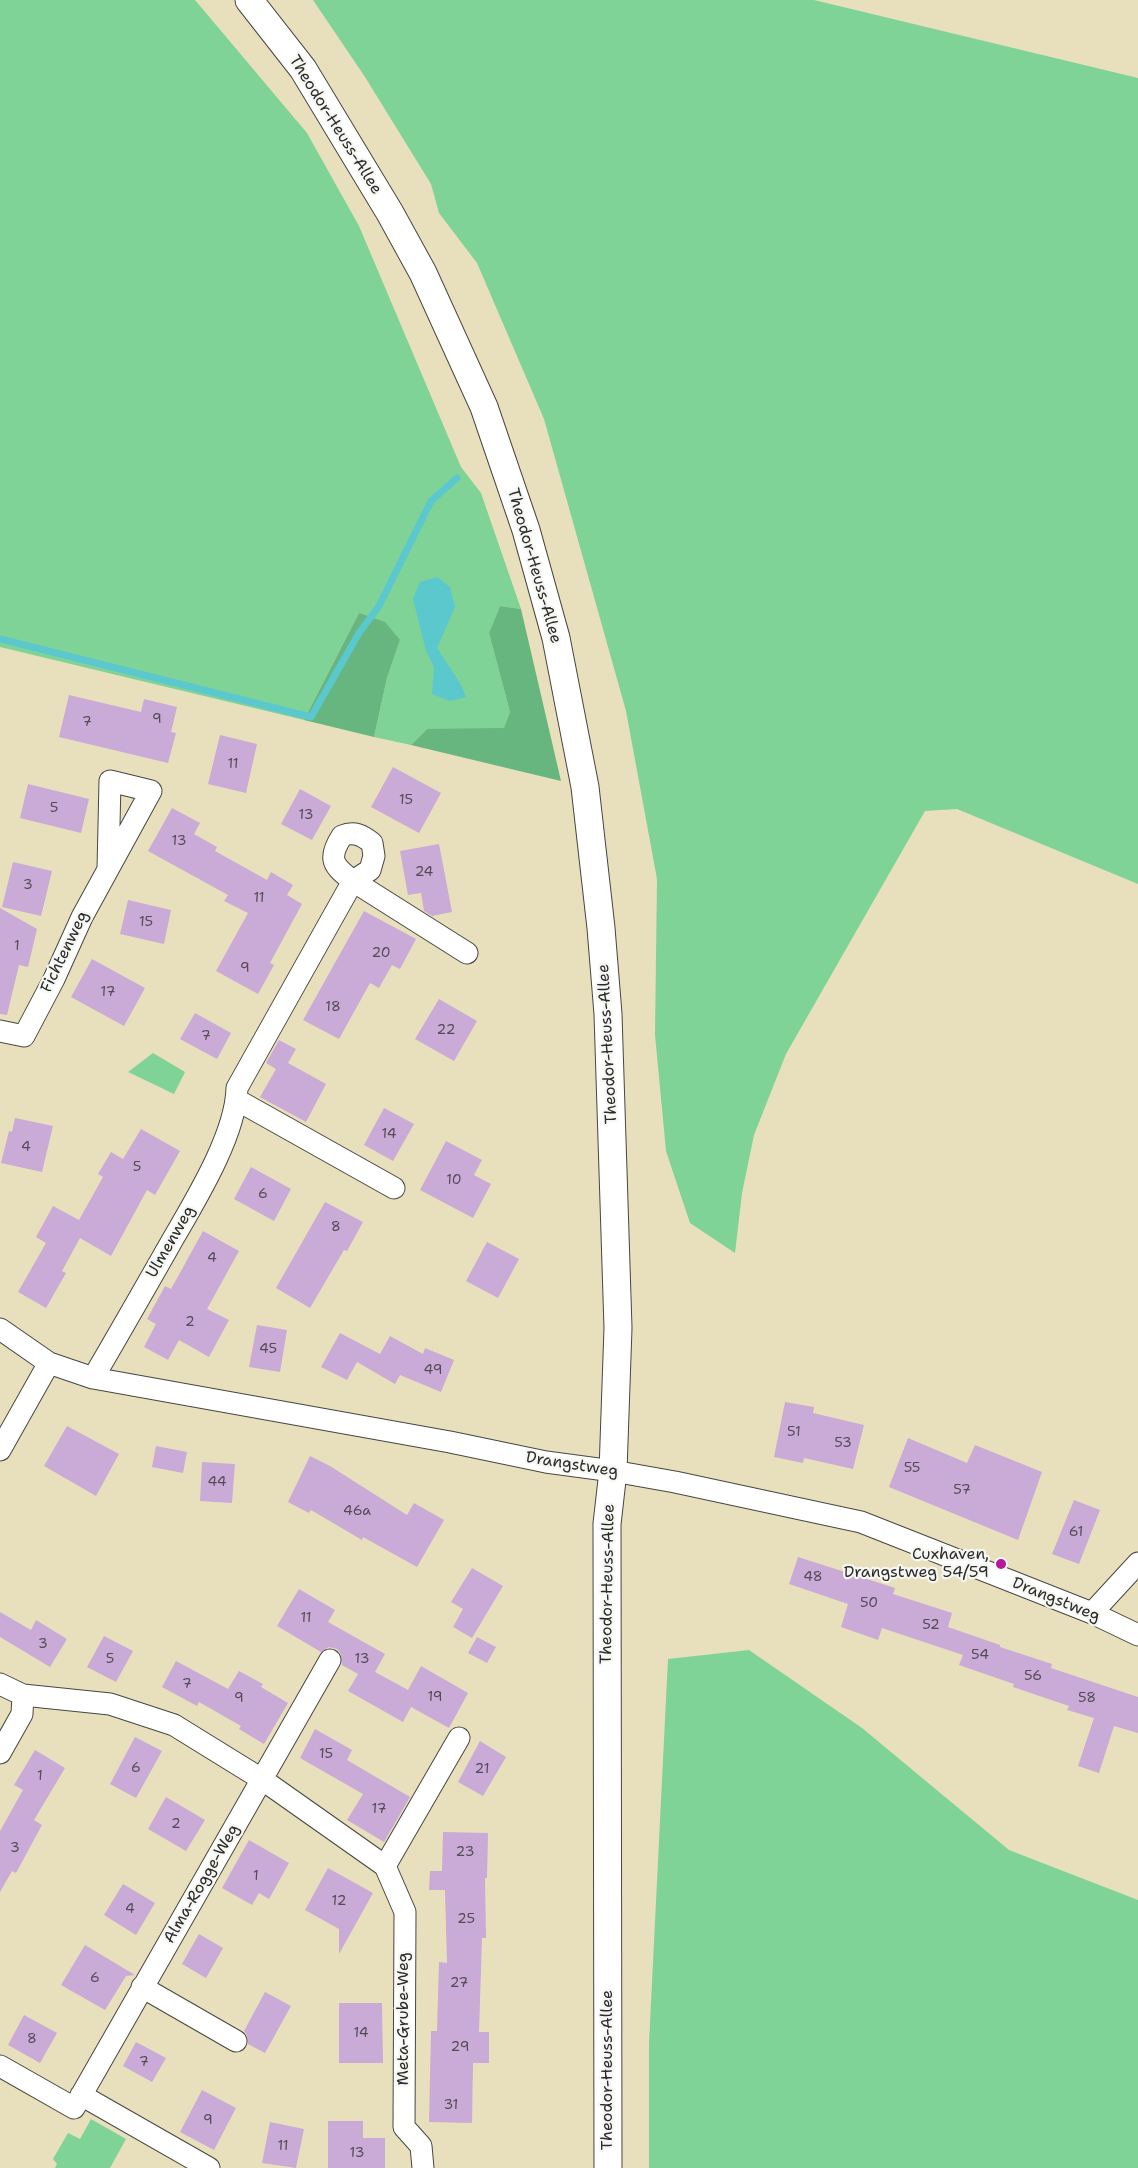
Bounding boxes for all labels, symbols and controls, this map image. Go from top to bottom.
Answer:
street label: Theodor-Heuss-Allee [284,52,386,198]
street label: Theodor-Heuss-Allee [503,486,565,646]
house number: 9 [152,711,162,727]
house number: 7 [82,714,92,730]
house number: 11 [227,756,239,772]
house number: 15 [399,792,413,808]
house number: 5 [50,800,58,816]
house number: 13 [299,807,313,823]
house number: 13 [172,833,186,849]
house number: 24 [415,864,433,880]
house number: 3 [23,877,33,893]
house number: 11 [253,890,265,906]
street label: Fichtenweg [37,908,93,996]
house number: 15 [139,914,153,930]
house number: 1 [14,938,20,954]
house number: 20 [371,945,391,961]
house number: 9 [240,960,250,976]
street label: Theodor-Heuss-Allee [594,963,622,1125]
house number: 17 [101,984,115,1000]
house number: 18 [325,999,341,1015]
house number: 22 [437,1022,455,1038]
house number: 7 [201,1028,211,1044]
house number: 14 [381,1126,397,1142]
house number: 4 [21,1139,31,1155]
house number: 5 [133,1159,141,1175]
house number: 10 [446,1172,462,1188]
house number: 6 [258,1186,268,1202]
street label: Ulmenweg [143,1203,199,1281]
house number: 8 [331,1219,341,1235]
house number: 4 [207,1250,217,1266]
house number: 2 [185,1314,195,1330]
house number: 45 [259,1341,277,1357]
house number: 49 [424,1362,442,1378]
house number: 51 [787,1424,801,1440]
house number: 53 [834,1435,852,1451]
street label: Drangstweg [524,1448,620,1482]
house number: 55 [904,1460,920,1476]
house number: 44 [207,1474,227,1490]
house number: 57 [953,1482,971,1498]
house number: 46a [343,1503,371,1519]
street label: Theodor-Heuss-Allee [597,1504,619,1664]
house number: 61 [1069,1524,1083,1540]
place label: Cuxhaven, Drangstweg 54/59 [844,1545,989,1583]
marker: Cuxhaven, Drangstweg 54/59 [994,1557,1008,1571]
house number: 48 [803,1569,823,1585]
street label: Drangstweg [1009,1574,1103,1626]
house number: 50 [860,1595,878,1611]
house number: 11 [300,1610,312,1626]
house number: 52 [922,1617,940,1633]
house number: 3 [38,1636,48,1652]
house number: 54 [971,1647,989,1663]
house number: 5 [106,1651,114,1667]
house number: 13 [355,1651,369,1667]
house number: 56 [1024,1668,1042,1684]
house number: 7 [182,1676,192,1692]
house number: 19 [427,1689,443,1705]
house number: 9 [234,1690,244,1706]
house number: 58 [1078,1690,1096,1706]
house number: 15 [319,1746,333,1762]
house number: 6 [131,1760,141,1776]
house number: 21 [475,1761,489,1777]
house number: 1 [37,1768,43,1784]
house number: 17 [372,1801,386,1817]
house number: 2 [171,1816,181,1832]
street label: Alma-Rogge-Weg [160,1821,244,1947]
house number: 3 [10,1840,20,1856]
house number: 23 [456,1844,474,1860]
house number: 1 [253,1868,259,1884]
house number: 12 [332,1893,346,1909]
house number: 4 [125,1901,135,1917]
house number: 25 [457,1911,475,1927]
street label: Meta-Grube-Weg [394,1952,414,2086]
house number: 6 [90,1970,100,1986]
house number: 27 [450,1975,468,1991]
street label: Theodor-Heuss-Allee [598,1990,618,2150]
house number: 14 [353,2025,369,2041]
house number: 8 [27,2031,37,2047]
house number: 29 [451,2039,469,2055]
house number: 7 [139,2054,149,2070]
house number: 31 [444,2097,458,2113]
house number: 9 [203,2112,213,2128]
house number: 11 [277,2138,289,2154]
house number: 13 [350,2145,364,2161]

